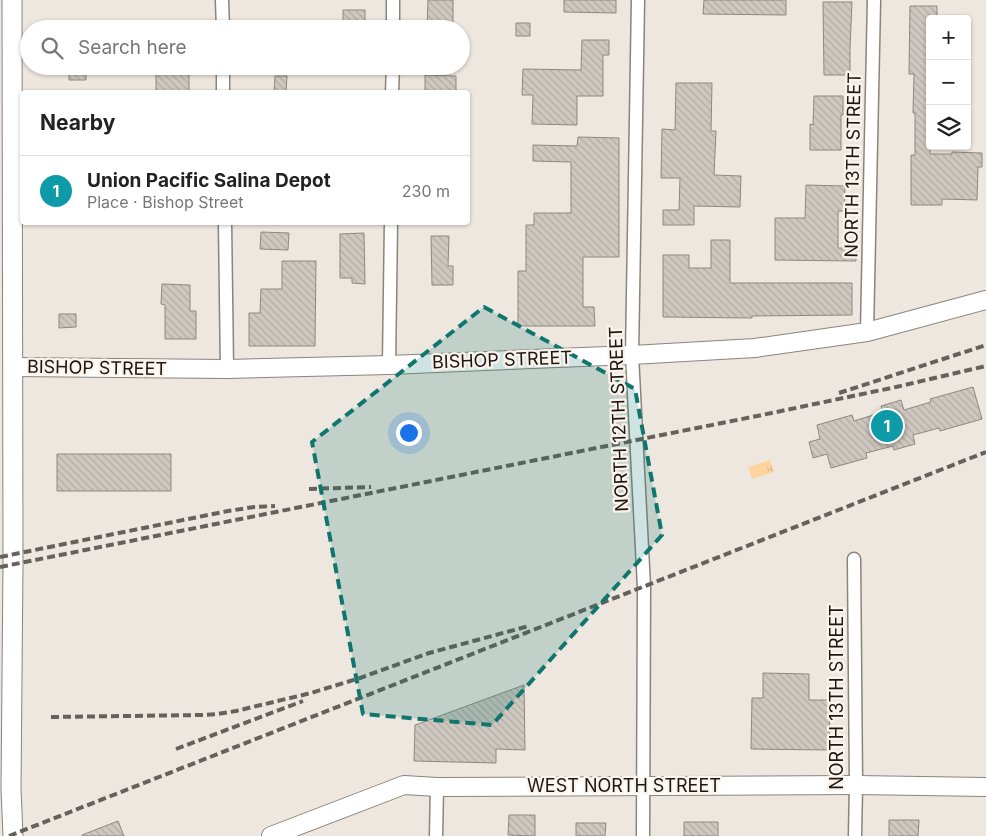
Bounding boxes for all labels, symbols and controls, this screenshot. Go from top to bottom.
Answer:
map controls [926,15,971,150]
button: + [926,15,971,60]
search box [20,20,470,75]
icon: search [38,34,66,62]
text: Search here [78,36,187,59]
button: − [926,60,971,105]
street label: NORTH 13TH STREET [840,72,865,258]
button: layers [926,105,971,150]
text: Nearby [40,110,115,135]
text: Union Pacific Salina Depot [87,169,331,192]
text: 1 [53,181,59,201]
text: 230 m [402,181,450,201]
text: Place · Bishop Street [87,192,243,212]
street label: NORTH 12TH STREET [605,326,632,512]
street label: BISHOP STREET [432,347,572,372]
street label: BISHOP STREET [27,356,167,379]
pin: 1 [871,407,903,445]
your location [396,420,422,446]
street label: NORTH 13TH STREET [826,604,847,790]
street label: WEST NORTH STREET [527,775,721,796]

